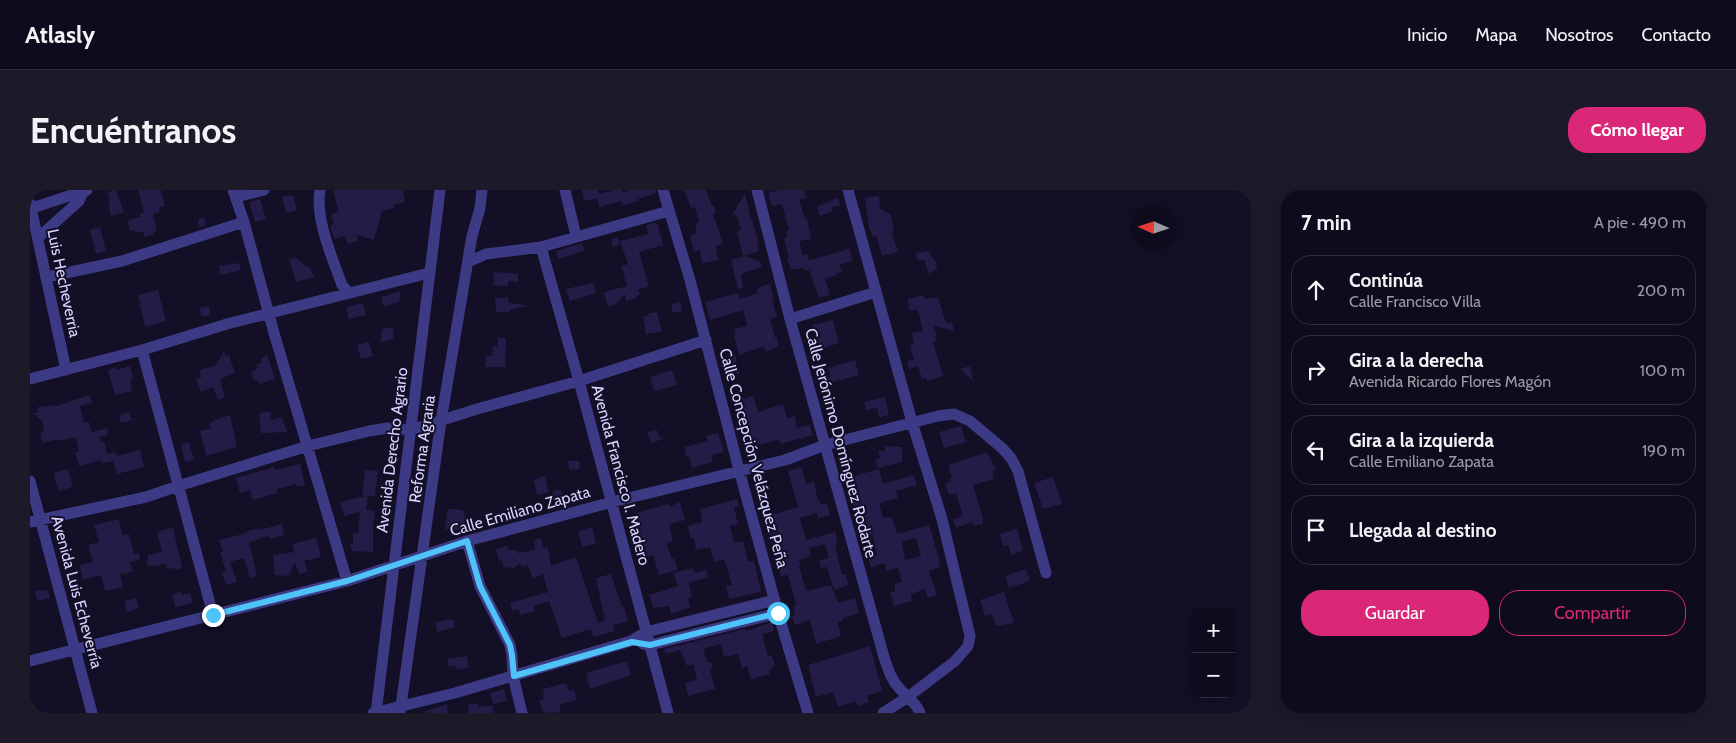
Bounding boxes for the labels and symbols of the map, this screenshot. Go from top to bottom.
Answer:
north arrow [1131,205,1176,250]
street label: Luis Hecheverria [43,227,85,339]
street label: Calle Jerónimo Domínguez Rodarte [801,326,881,560]
street label: Calle Concepción Velázquez Peña [715,346,793,570]
street label: Avenida Derecho Agrario [372,366,412,534]
street label: Avenida Francisco I. Madero [588,383,654,568]
street label: Reforma Agraria [405,394,439,504]
street label: Calle Emiliano Zapata [448,482,593,540]
street label: Avenida Luis Echeverría [47,514,107,671]
route start [767,602,790,625]
route end [202,604,225,627]

